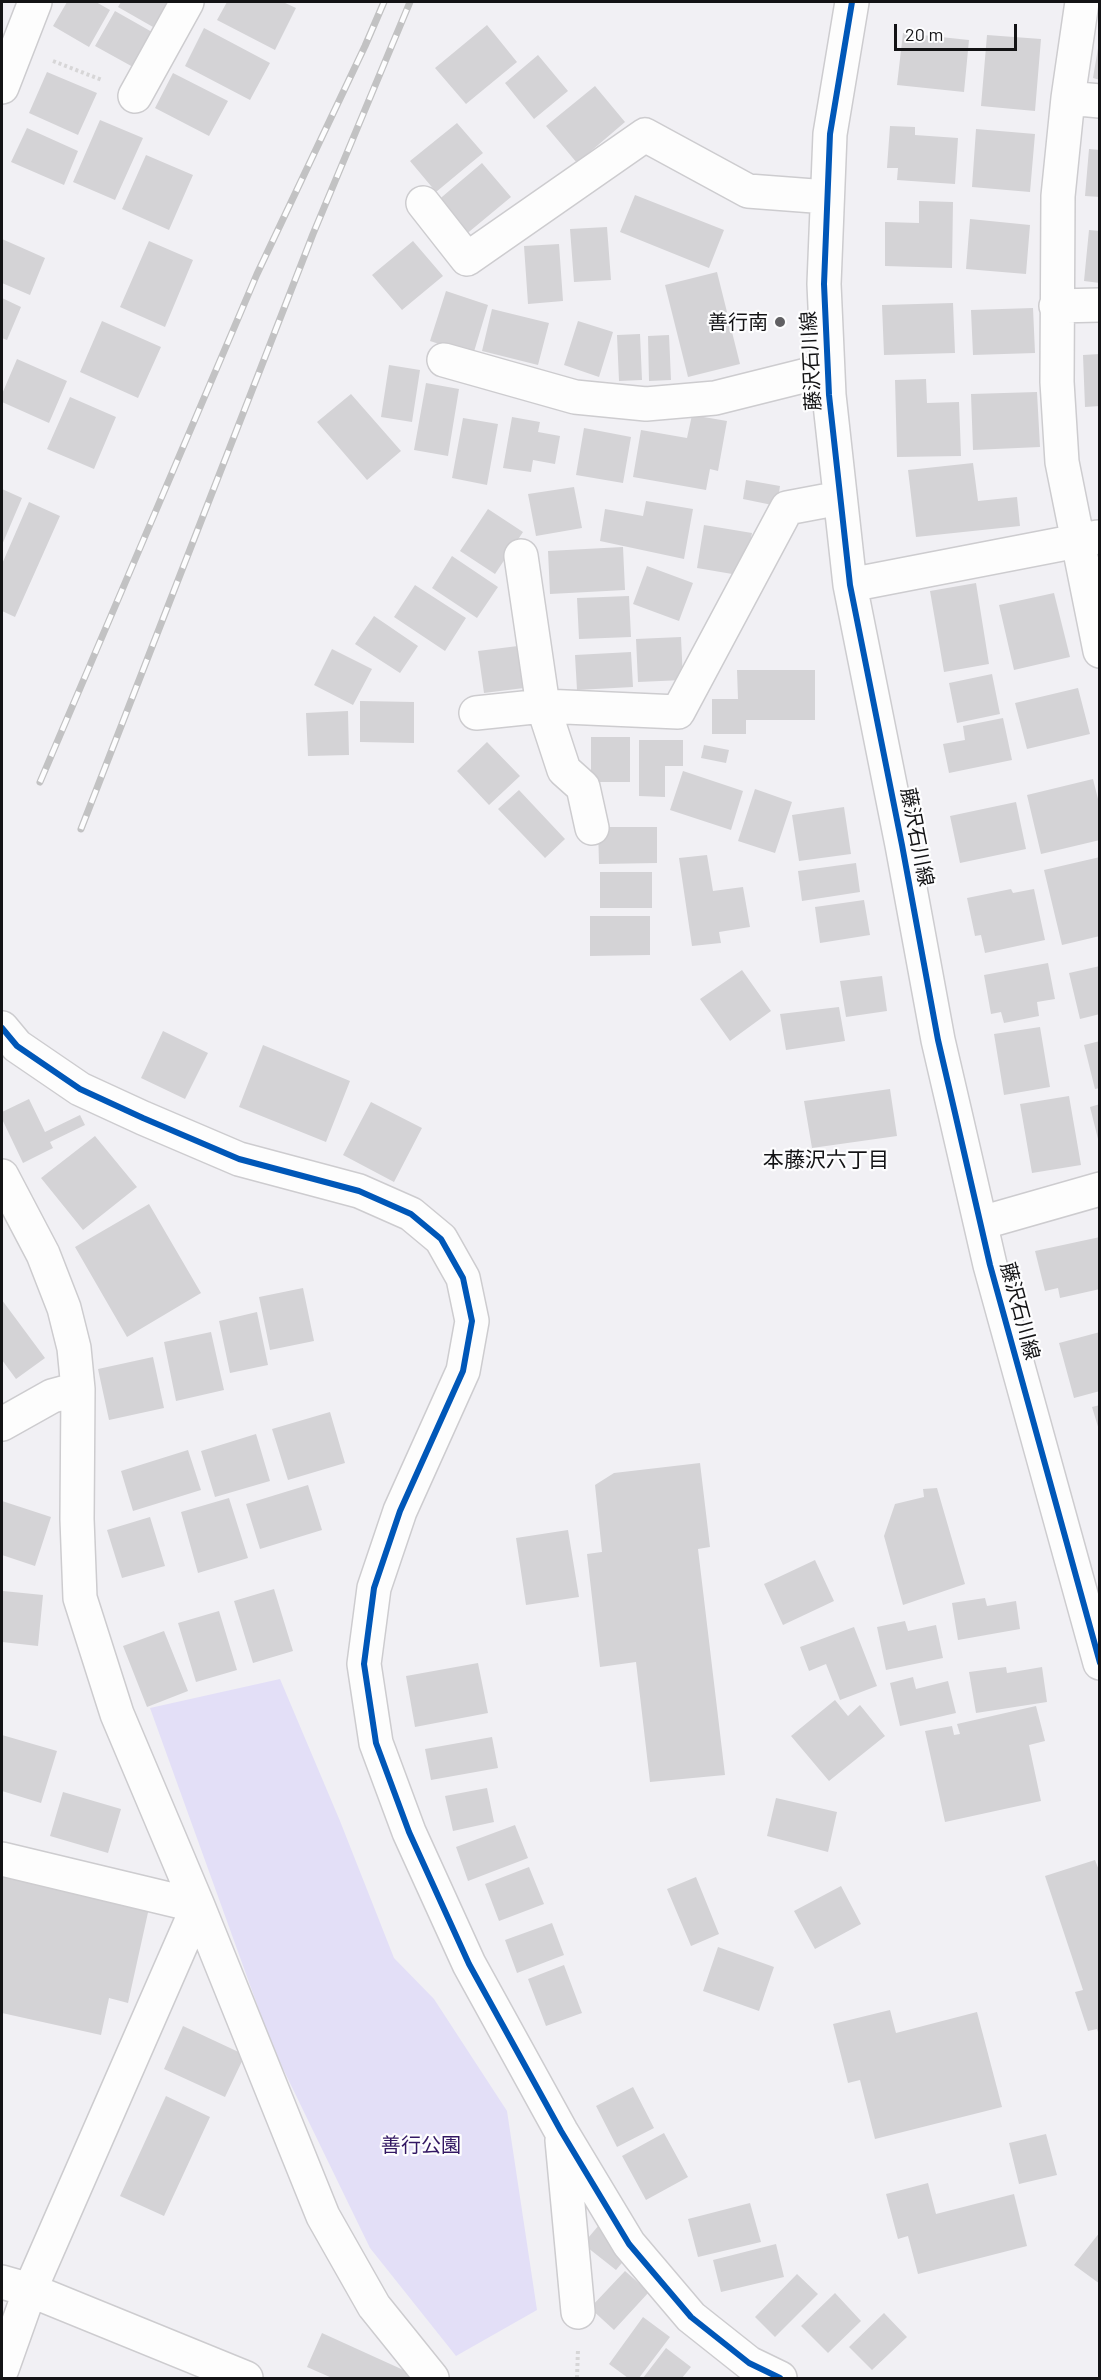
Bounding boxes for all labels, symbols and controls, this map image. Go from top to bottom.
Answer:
scale bar [897,12,1020,50]
text: 20 m [905,23,943,45]
place label: 善行南 [708,310,768,334]
street label: 藤沢石川線 [796,310,826,412]
marker: 善行南 [773,315,787,329]
street label: 藤沢石川線 [896,786,938,888]
district label: 本藤沢六丁目 [763,1147,889,1173]
street label: 藤沢石川線 [995,1260,1045,1362]
park label: 善行公園 [381,2133,461,2157]

